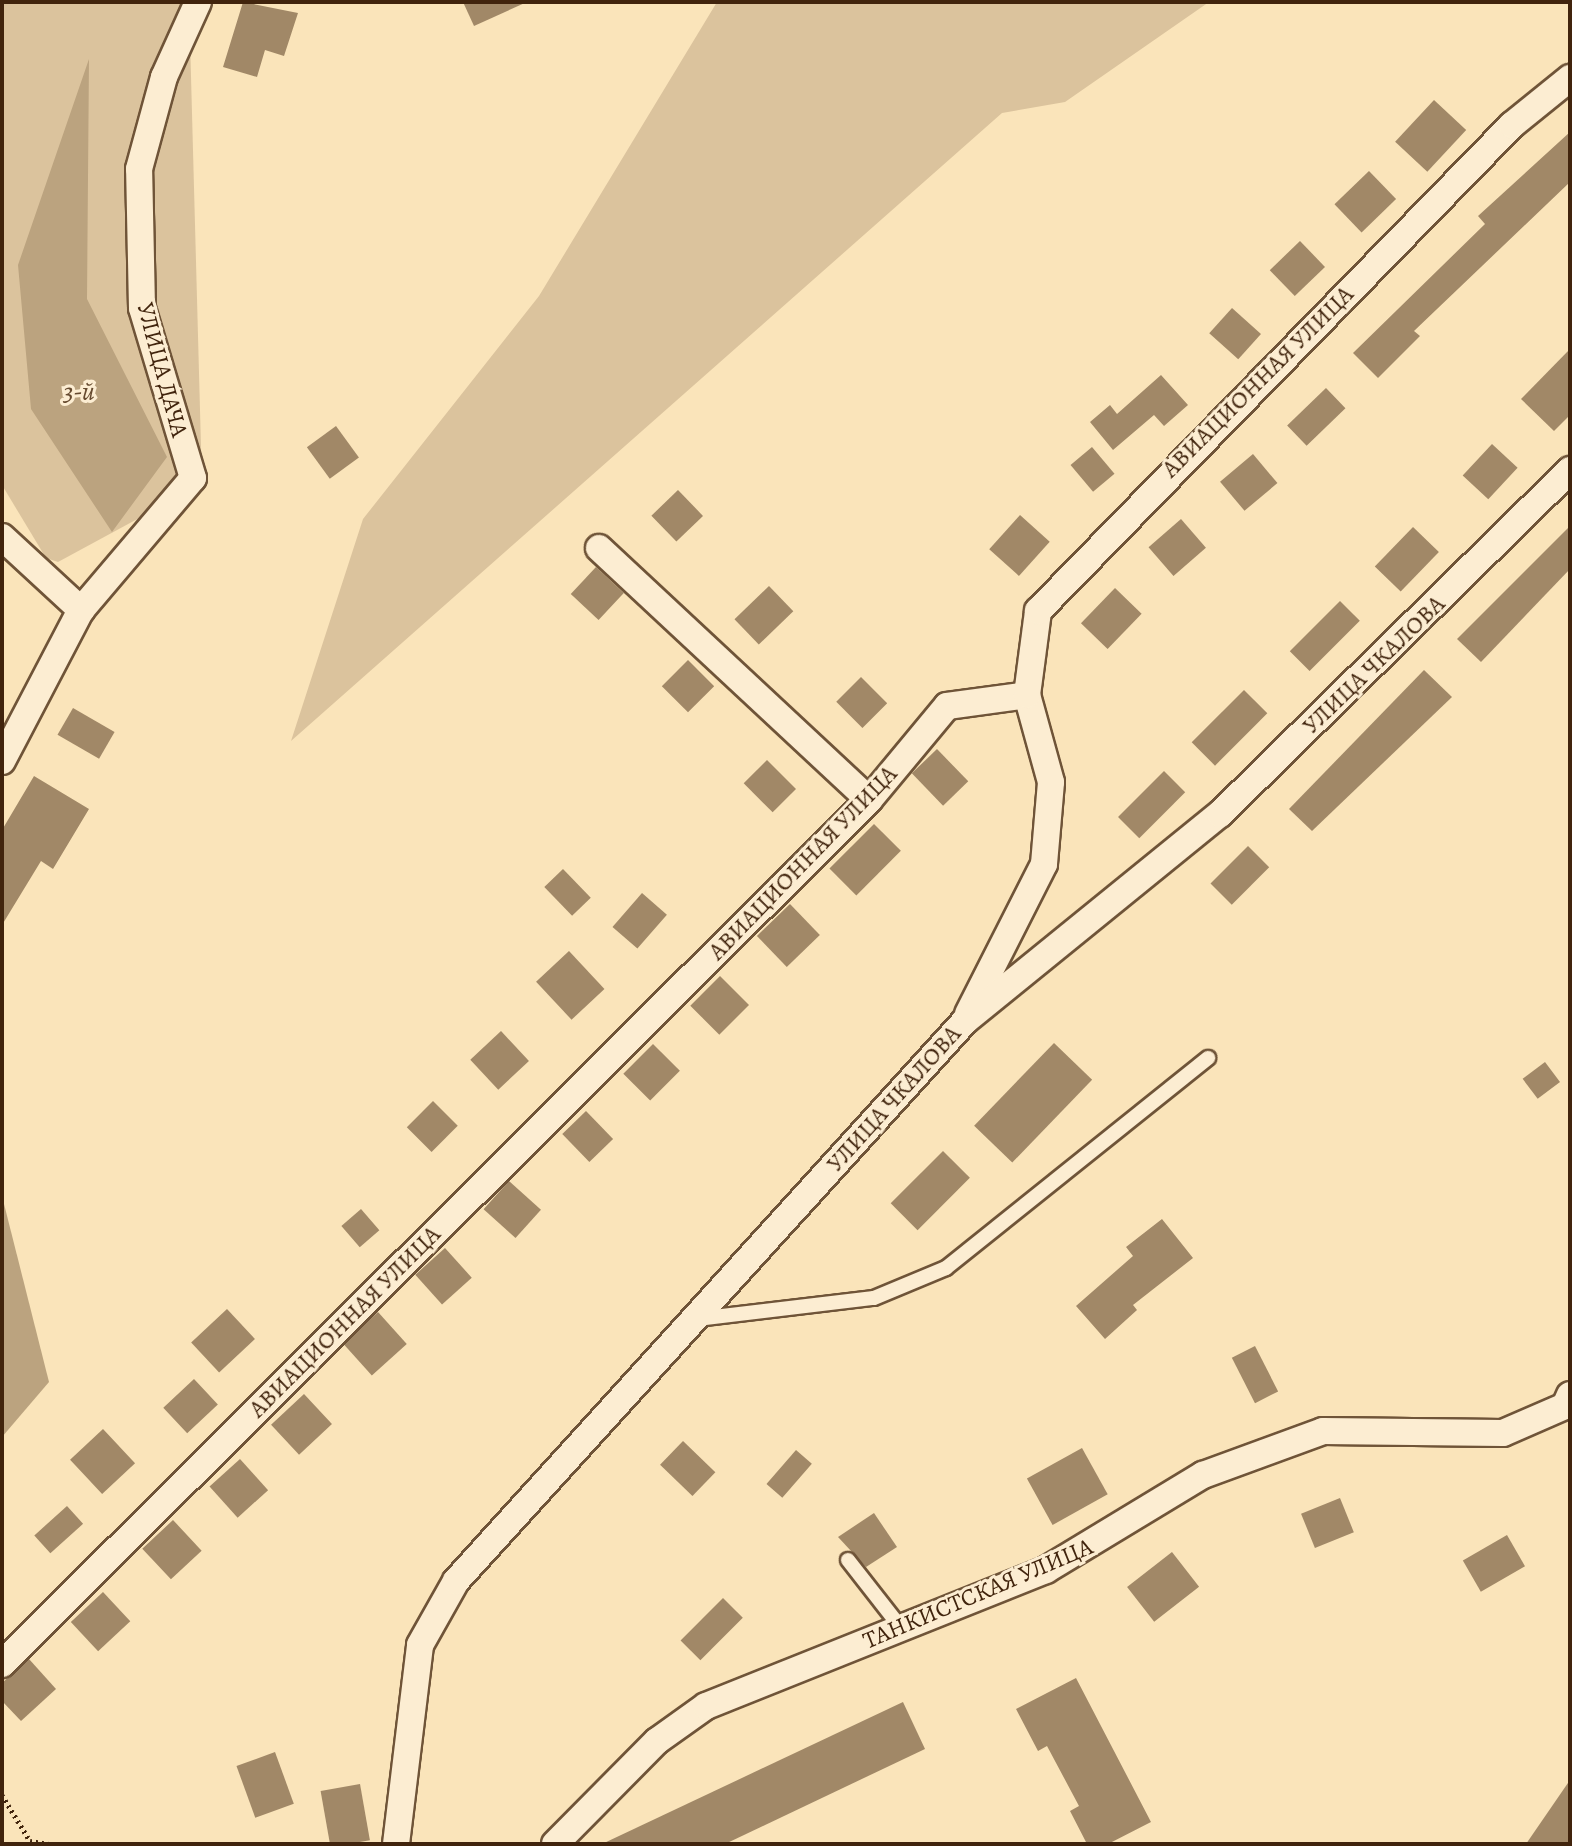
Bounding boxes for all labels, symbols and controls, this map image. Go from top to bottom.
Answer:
street label: АВИАЦИОННАЯ УЛИЦА [1156,280,1360,484]
street label: УЛИЦА ДАЧА [130,300,194,440]
water label: 3-й [63,376,95,408]
street label: УЛИЦА ЧКАЛОВА [1297,590,1451,740]
street label: АВИАЦИОННАЯ УЛИЦА [703,760,903,966]
street label: УЛИЦА ЧКАЛОВА [821,1020,967,1178]
street label: АВИАЦИОННАЯ УЛИЦА [243,1220,447,1424]
street label: ТАНКИСТСКАЯ УЛИЦА [859,1532,1097,1656]

